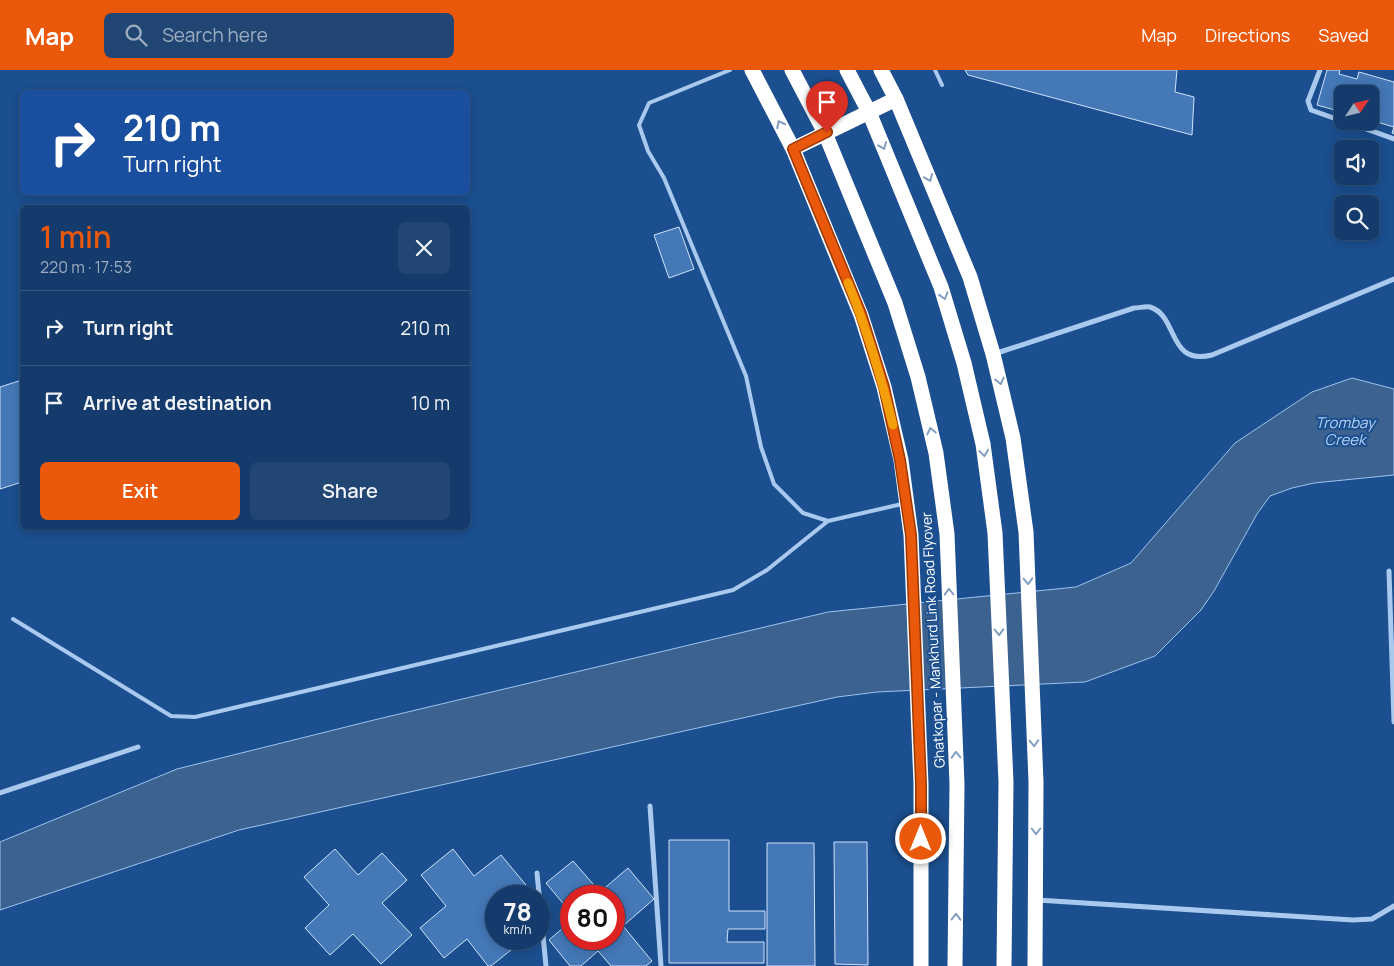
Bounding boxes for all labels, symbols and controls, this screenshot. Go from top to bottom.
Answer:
search box [104,13,454,58]
text: Map [25,19,74,52]
icon: search [122,21,150,49]
text: Search here [162,22,268,48]
text: Map [1141,23,1177,47]
text: Directions [1205,23,1290,47]
text: Saved [1318,23,1369,47]
pin [806,81,848,132]
north arrow [1334,85,1379,130]
map controls [1334,85,1379,240]
icon: arrive [813,88,841,116]
text: 210 m [123,104,221,152]
icon: right [40,110,105,175]
one-way arrow [776,120,786,129]
button: sound [1334,140,1379,185]
one-way arrow [876,141,887,150]
text: Turn right [123,149,221,179]
one-way arrow [923,173,934,182]
button: search [1334,195,1379,240]
text: 1 min [40,216,112,257]
button: close [398,222,450,274]
text: 220 m · 17:53 [40,256,132,278]
one-way arrow [938,292,948,300]
icon: right [40,314,68,342]
text: Turn right [83,315,173,341]
text: 210 m [400,315,450,341]
one-way arrow [994,377,1005,386]
icon: arrive [40,389,68,417]
text: Arrive at destination [83,390,272,416]
text: 10 m [411,390,450,416]
water label: Trombay Creek [1315,412,1377,450]
one-way arrow [926,427,936,436]
one-way arrow [978,450,989,458]
button: Exit [40,462,240,520]
button: Share [250,462,450,520]
street label: Ghatkopar - Mankhurd Link Road Flyover [916,511,949,769]
one-way arrow [1022,577,1033,585]
one-way arrow [944,588,955,596]
one-way arrow [994,629,1005,637]
one-way arrow [1029,740,1040,748]
one-way arrow [951,751,961,758]
position arrow [894,812,946,864]
one-way arrow [1031,827,1041,835]
speed limit sign: 80 [560,885,625,950]
text: 78 [503,894,532,929]
one-way arrow [951,913,961,921]
text: km/h [504,921,531,938]

